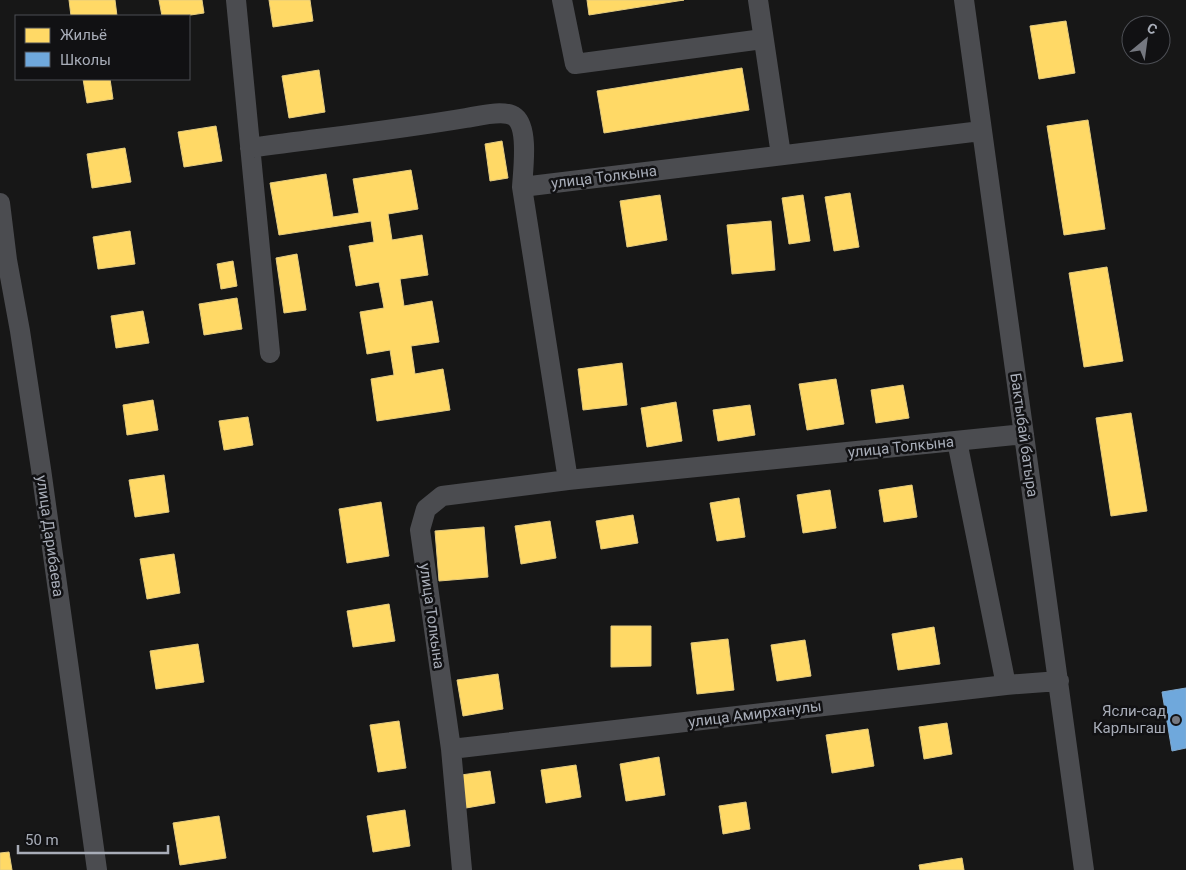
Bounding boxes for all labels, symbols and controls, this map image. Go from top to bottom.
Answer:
legend [15,15,190,80]
north arrow [1121,15,1171,65]
text: С [1144,19,1160,38]
text: Жильё [60,26,107,44]
text: Школы [60,51,111,69]
street label: улица Толкына [550,162,658,192]
street label: Бактыбай батыра [1006,372,1042,498]
street label: улица Толкына [847,432,955,462]
street label: улица Дарибаева [33,474,67,598]
street label: улица Толкына [416,562,448,670]
street label: улица Амирханулы [687,697,823,731]
place label: Ясли-сад Карлыгаш [1093,702,1166,737]
marker: Ясли-сад Карлыгаш [1170,714,1182,726]
scale bar [18,822,168,854]
text: 50 m [25,831,59,849]

